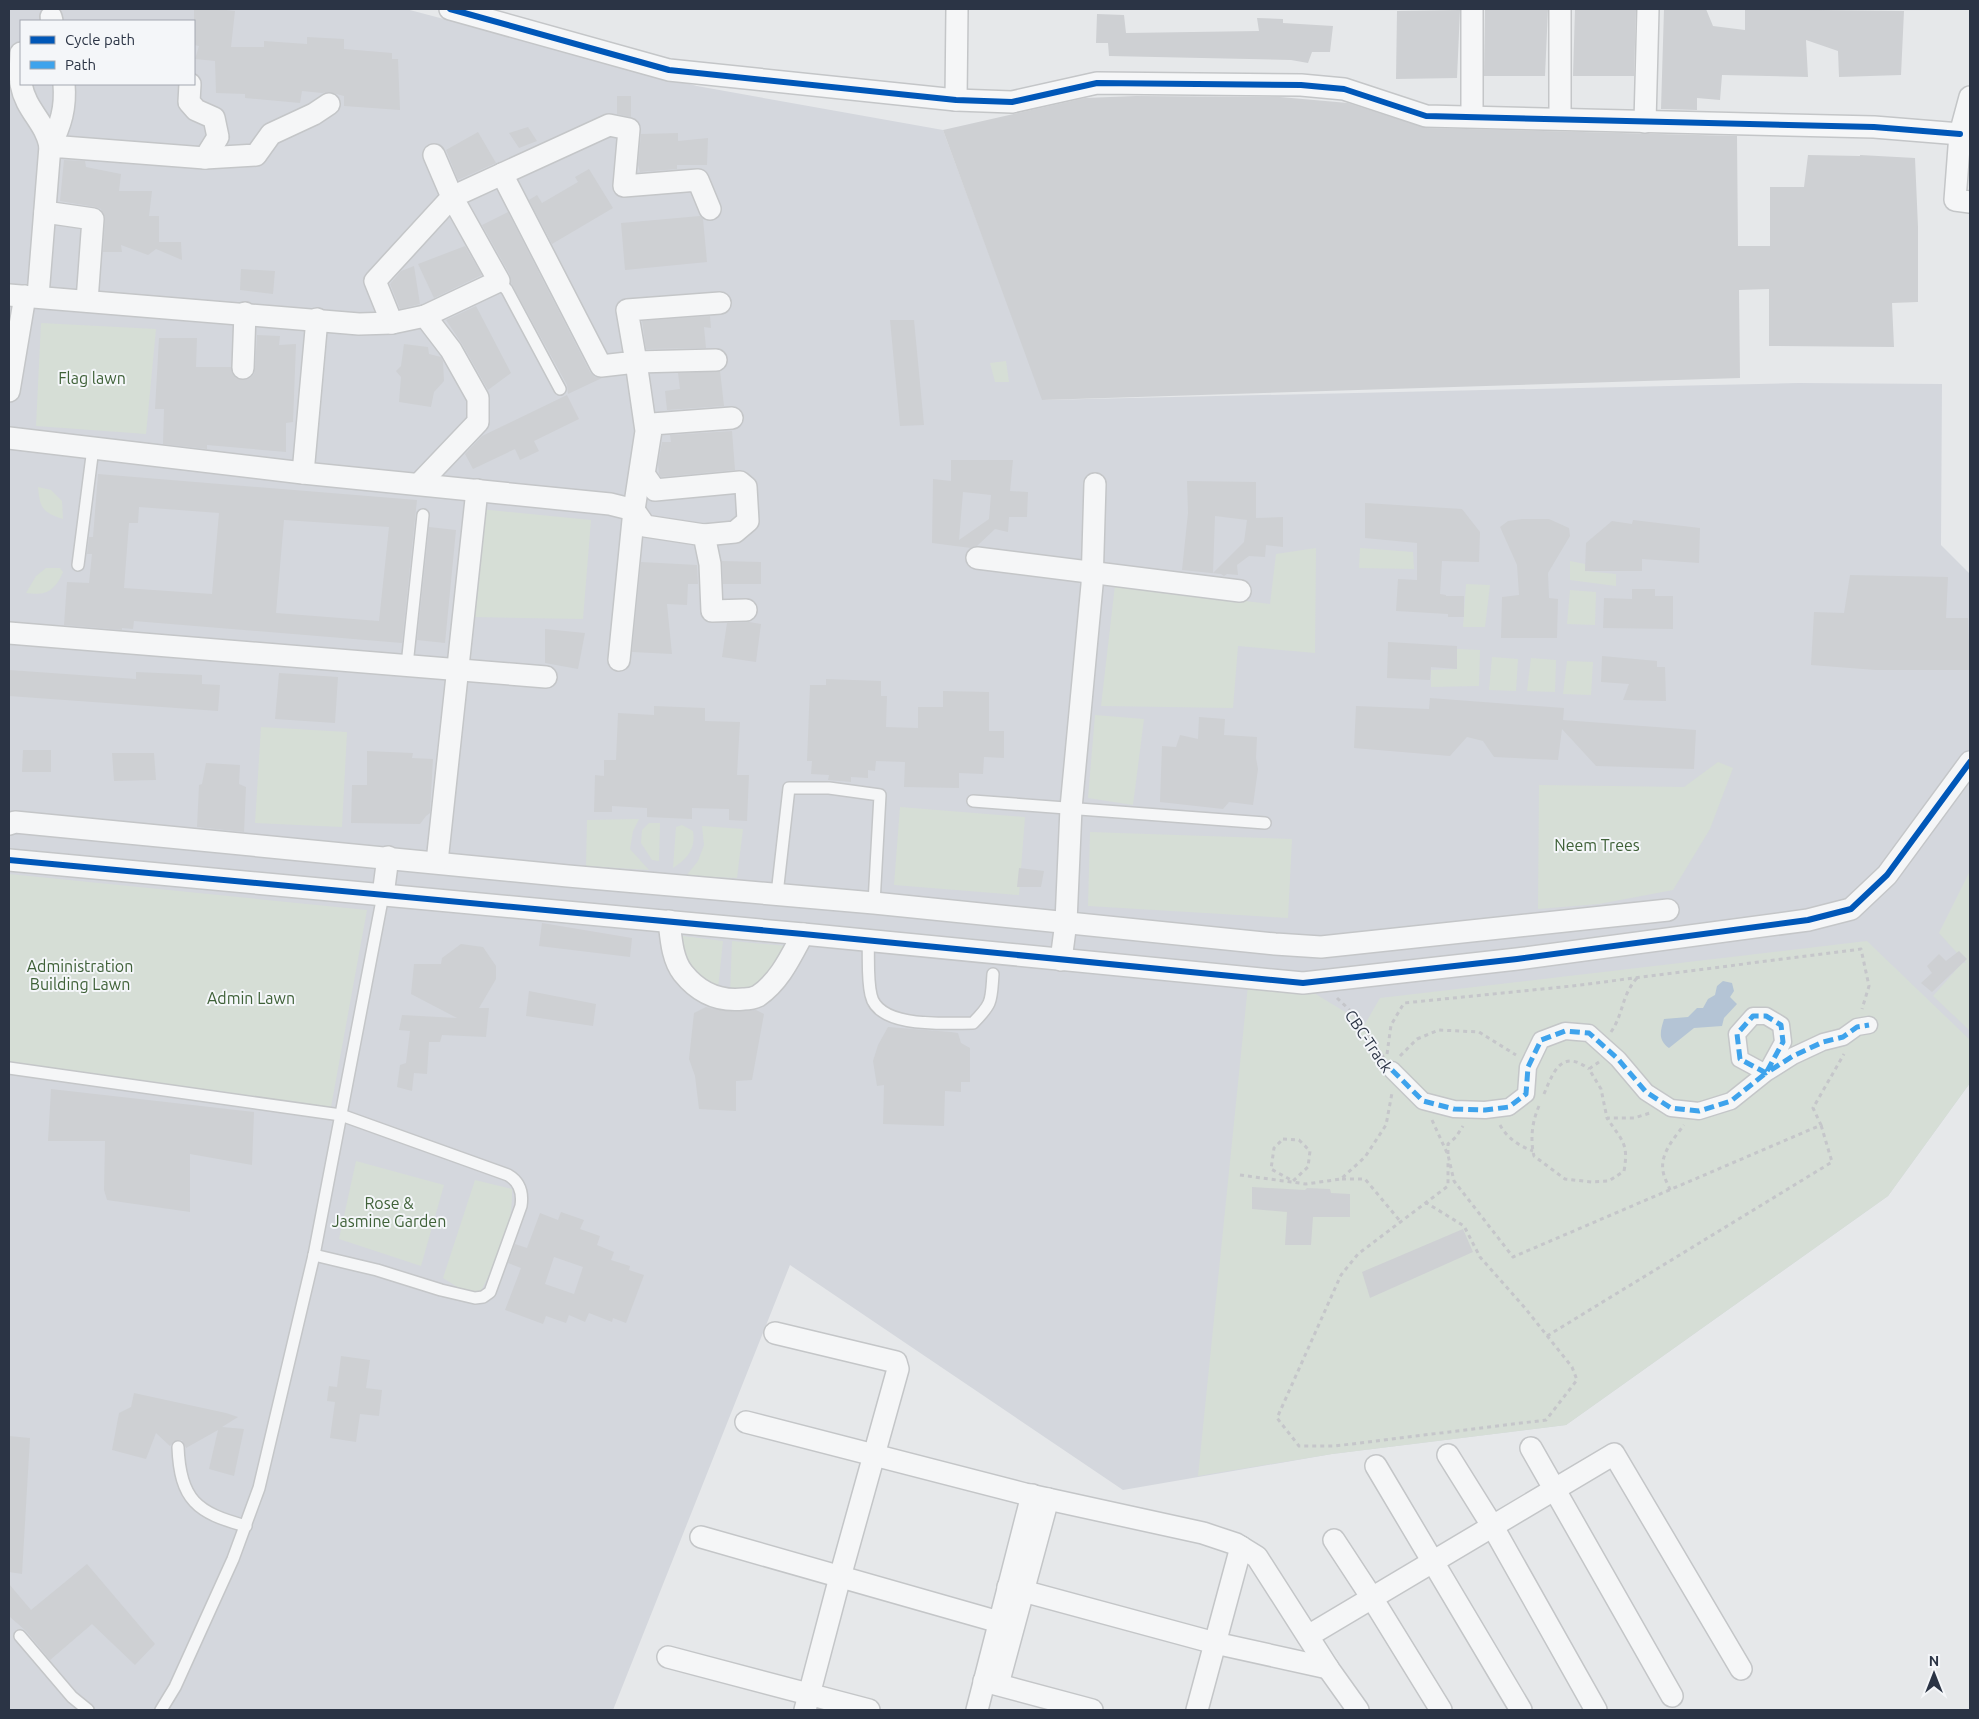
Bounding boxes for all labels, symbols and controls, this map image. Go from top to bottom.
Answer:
legend [20,20,195,85]
text: Cycle path [65,31,135,48]
text: Path [65,56,96,73]
park label: Flag lawn [58,369,126,387]
park label: Neem Trees [1554,836,1640,854]
park label: Administration Building Lawn [27,957,133,993]
park label: Admin Lawn [207,989,295,1007]
street label: CBC-Track [1342,1006,1396,1076]
park label: Rose & Jasmine Garden [332,1194,446,1230]
north arrow [1909,1649,1959,1699]
text: N [1929,1653,1939,1669]

